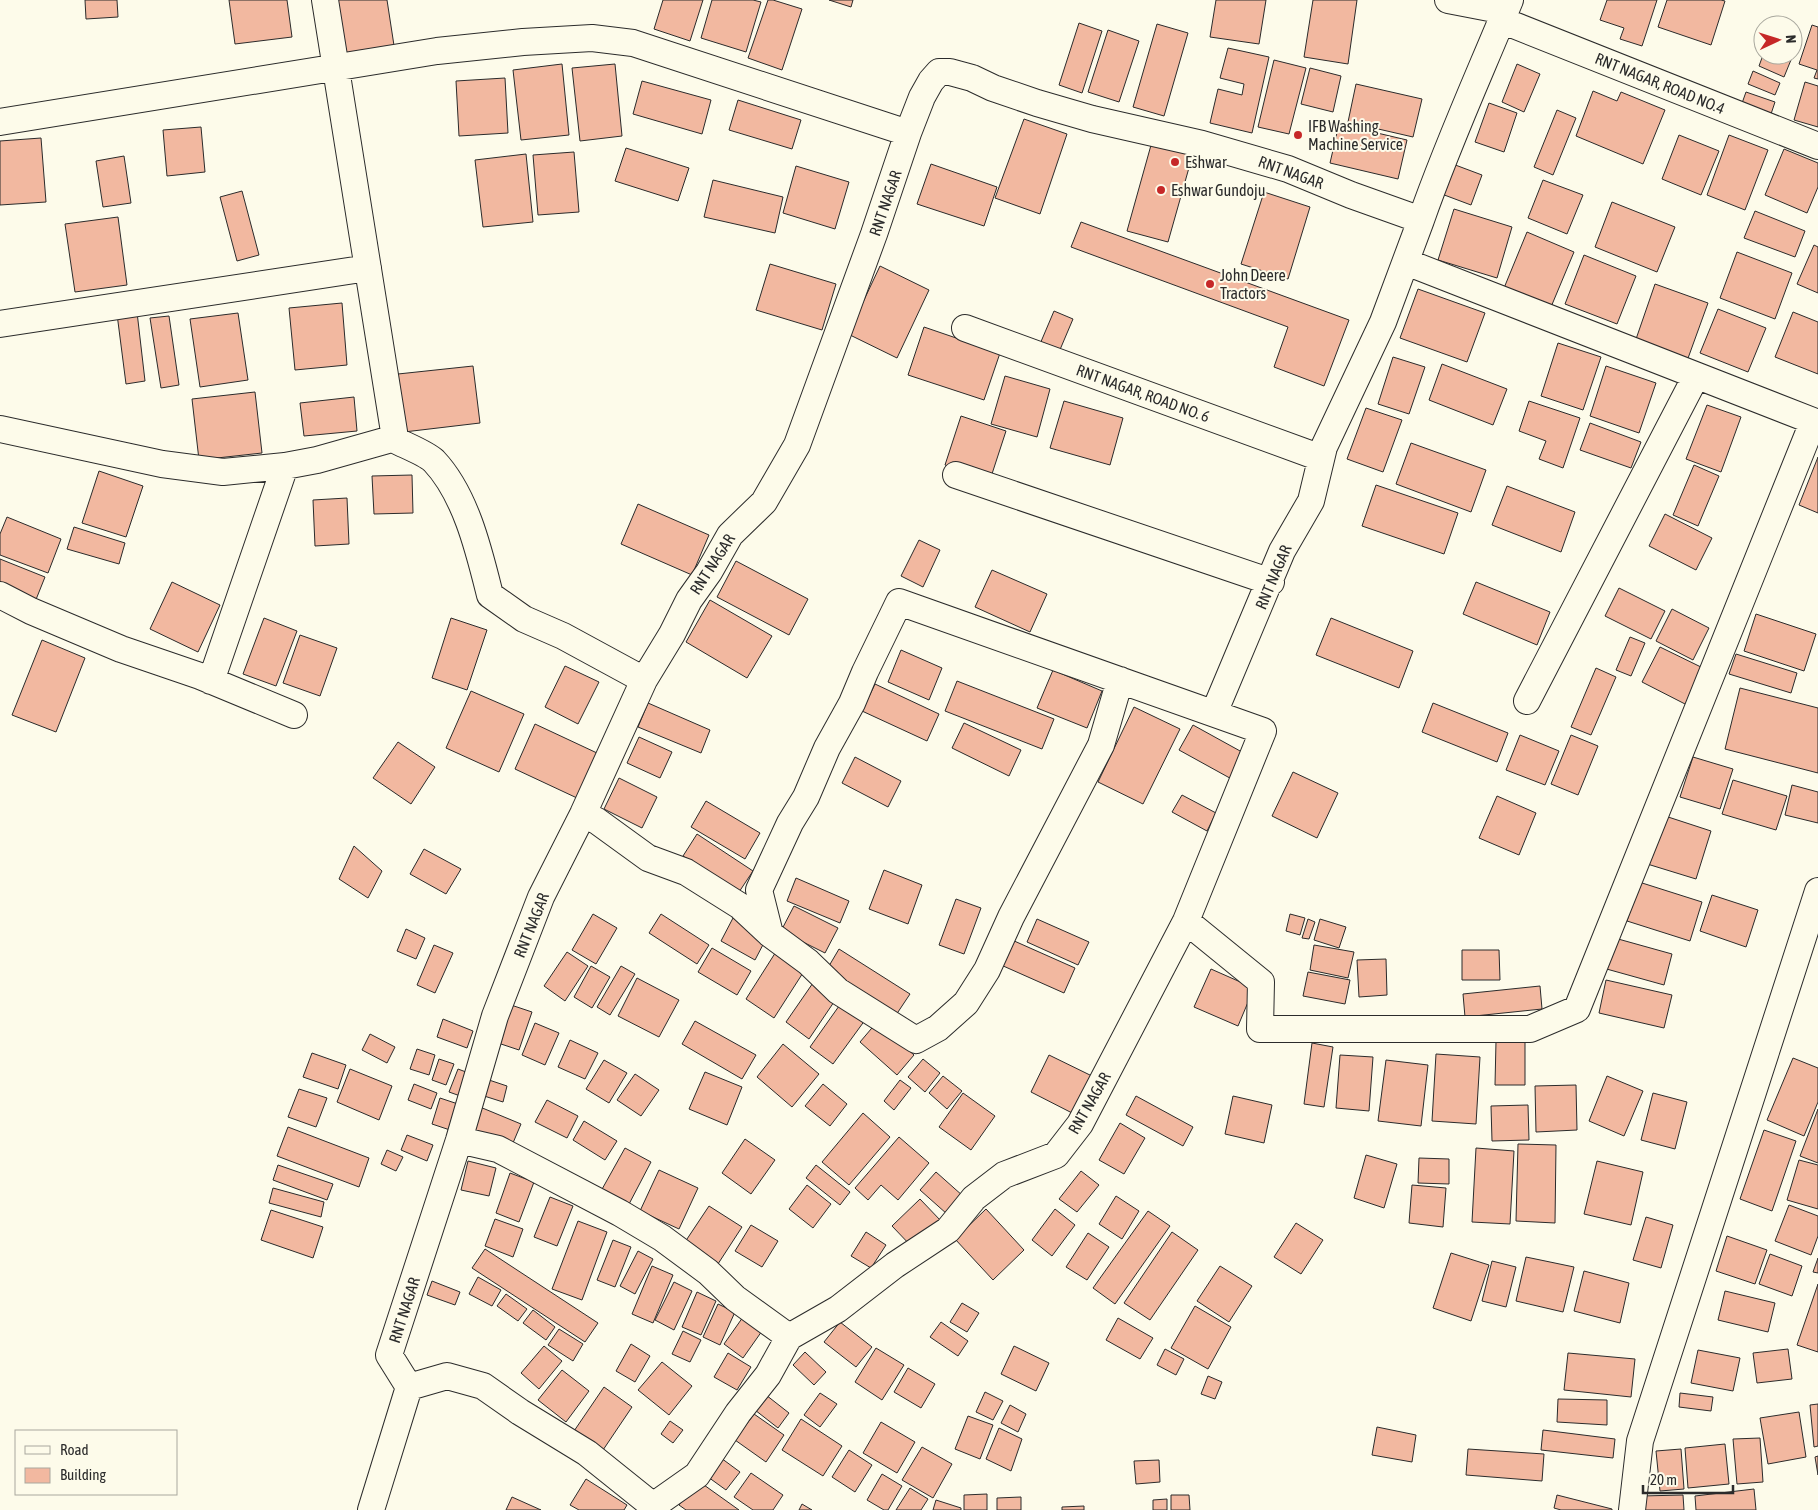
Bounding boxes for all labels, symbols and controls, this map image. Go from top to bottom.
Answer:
north arrow [1753,15,1803,65]
text: N [1783,34,1799,44]
street label: RNT NAGAR, ROAD NO.4 [1593,49,1727,117]
place label: IFB Washing Machine Service [1308,117,1403,153]
marker: IFB Washing Machine Service [1292,129,1304,141]
street label: RNT NAGAR [1256,152,1326,192]
place label: Eshwar [1185,153,1227,171]
marker: Eshwar [1169,156,1181,168]
street label: RNT NAGAR [865,168,905,238]
place label: Eshwar Gundoju [1171,181,1265,200]
marker: Eshwar Gundoju [1155,184,1167,196]
place label: John Deere Tractors [1220,266,1286,302]
marker: John Deere Tractors [1204,278,1216,290]
street label: RNT NAGAR, ROAD NO. 6 [1074,361,1212,425]
street label: RNT NAGAR [686,530,738,598]
street label: RNT NAGAR [1251,542,1295,612]
street label: RNT NAGAR [510,890,552,960]
street label: RNT NAGAR [1064,1069,1114,1137]
street label: RNT NAGAR [385,1275,423,1345]
legend [15,1430,178,1495]
text: Road [60,1441,89,1458]
scale bar [1643,1462,1733,1494]
text: Building [60,1466,106,1483]
text: 20 m [1650,1471,1677,1488]

